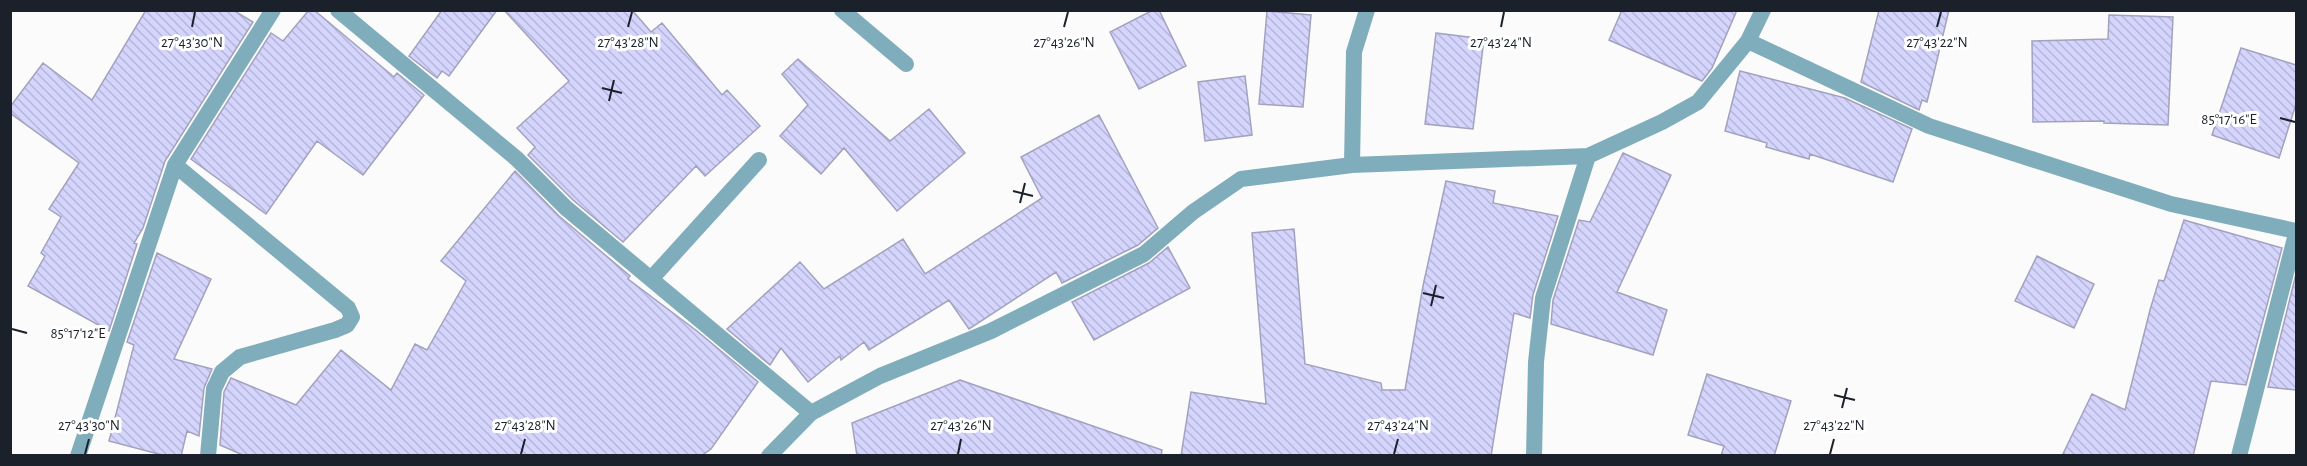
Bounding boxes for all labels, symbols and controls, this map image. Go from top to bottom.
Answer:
text: 27°43'30"N [161,35,223,50]
text: 27°43'28"N [597,35,659,50]
text: 27°43'26"N [1033,35,1095,50]
text: 27°43'24"N [1470,35,1532,50]
text: 27°43'22"N [1906,35,1968,50]
text: 85°17'16"E [2201,112,2257,127]
text: 85°17'12"E [50,326,106,341]
text: 27°43'30"N [58,418,120,433]
text: 27°43'28"N [494,418,556,433]
text: 27°43'26"N [930,418,992,433]
text: 27°43'24"N [1367,418,1429,433]
text: 27°43'22"N [1803,418,1865,433]

